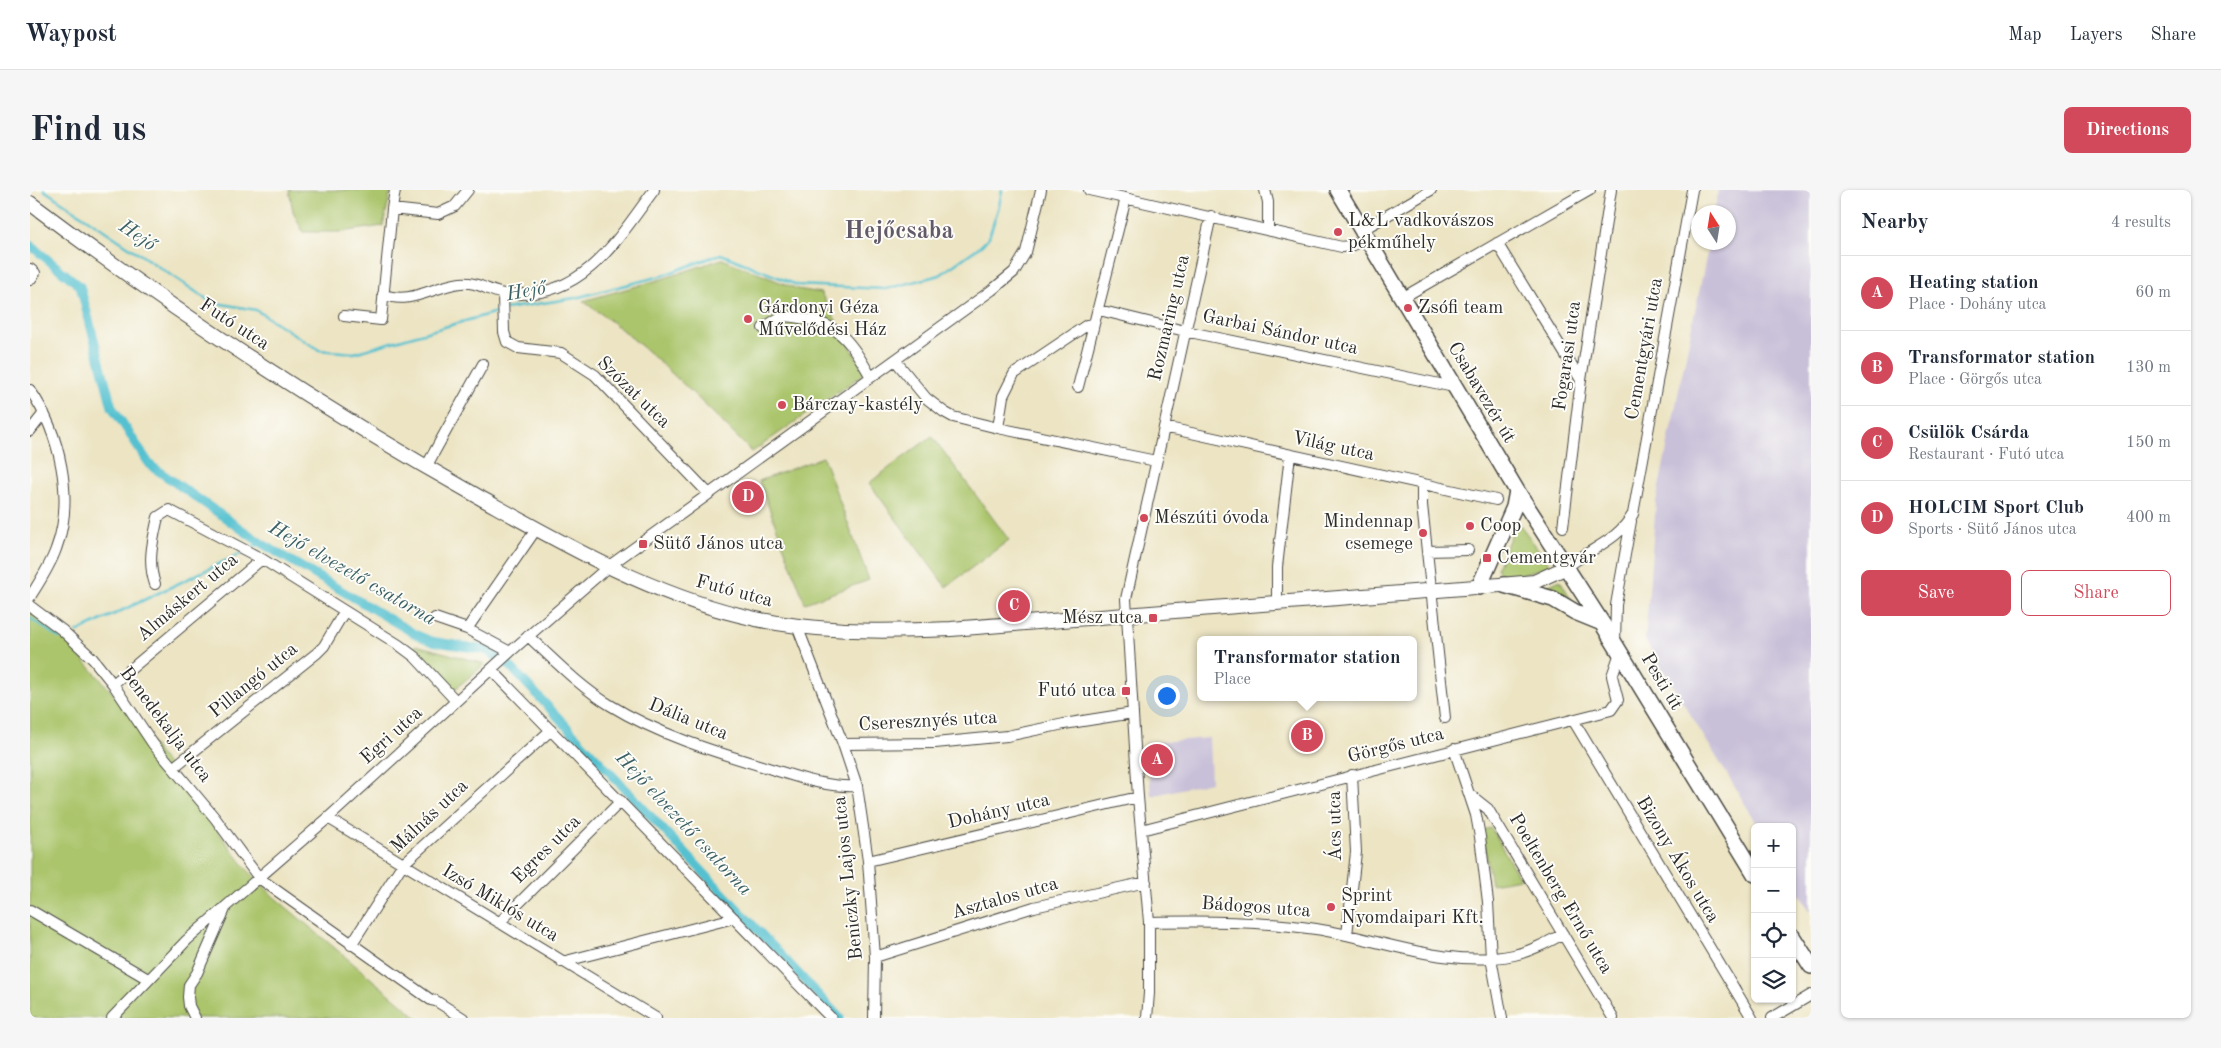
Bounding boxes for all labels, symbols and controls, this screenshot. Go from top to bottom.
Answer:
text: Waypost [25,23,117,47]
text: Map [2008,26,2042,44]
text: Layers [2070,26,2122,44]
text: Share [2150,26,2196,44]
button: Directions [2064,107,2191,153]
text: Find us [30,113,146,148]
north arrow [1691,205,1736,250]
place label: L&L vadkovászos pékműhely [1348,212,1494,253]
text: Nearby [1861,212,1929,233]
text: 4 results [2111,215,2171,231]
water label: Hejő [114,216,161,256]
district label: Hejőcsaba [844,220,954,244]
marker: L&L vadkovászos pékműhely [1332,226,1344,238]
street label: Rozmaring utca [1146,252,1194,383]
text: Heating station [1908,274,2039,293]
street label: Cementgyári utca [1623,276,1667,422]
water label: Hejő [504,278,549,305]
text: A [1871,285,1883,301]
text: 60 m [2135,285,2171,301]
street label: Futó utca [196,296,273,355]
text: Place · Dohány utca [1908,297,2047,313]
place label: Gárdonyi Géza Művelődési Ház [758,299,887,340]
place label: Zsófi team [1418,299,1503,318]
street label: Fogarasi utca [1551,299,1585,412]
marker: Zsófi team [1402,302,1414,314]
street label: Garbai Sándor utca [1200,307,1360,359]
marker: Gárdonyi Géza Művelődési Ház [742,313,754,325]
street label: Csabavezér út [1444,339,1518,447]
text: Transformator station [1908,349,2095,368]
street label: Szózat utca [593,354,674,433]
text: B [1871,360,1883,376]
text: 130 m [2126,360,2171,376]
text: Place · Görgős utca [1908,372,2042,388]
place label: Bárczay-kastély [792,396,923,415]
marker: Bárczay-kastély [776,399,788,411]
text: Csülök Csárda [1908,424,2029,443]
street label: Világ utca [1290,429,1376,465]
text: C [1872,435,1882,451]
text: 150 m [2126,435,2171,451]
text: Restaurant · Futó utca [1908,447,2064,463]
pin: D [732,478,764,516]
text: HOLCIM Sport Club [1908,499,2084,518]
place label: Mészúti óvoda [1154,509,1270,528]
text: D [1871,510,1883,526]
text: 400 m [2126,510,2171,526]
marker: Mészúti óvoda [1138,512,1150,524]
place label: Mindennap csemege [1323,513,1413,554]
water label: Hejő elvezető csatorna [264,517,439,630]
place label: Coop [1480,517,1521,536]
marker: Coop [1464,520,1476,532]
text: Sports · Sütő János utca [1908,522,2077,538]
marker: Mindennap csemege [1417,527,1429,539]
place label: Sütő János utca [653,535,784,554]
marker: Sütő János utca [637,538,649,550]
place label: Cementgyár [1497,549,1596,568]
street label: Almáskert utca [134,550,243,646]
marker: Cementgyár [1481,552,1493,564]
button: Save [1861,570,2011,616]
button: Share [2021,570,2171,616]
street label: Futó utca [693,573,775,612]
pin: C [998,587,1030,625]
place label: Mész utca [1062,609,1144,628]
marker: Mész utca [1147,612,1159,624]
popup [1197,636,1417,701]
street label: Pillangó utca [206,639,302,722]
text: Transformator station [1213,649,1401,668]
street label: Pesti út [1637,650,1685,714]
street label: Benedekalja utca [116,664,215,787]
text: Place [1213,672,1251,688]
place label: Futó utca [1037,682,1117,701]
your location [1154,683,1180,709]
marker: Futó utca [1120,685,1132,697]
street label: Dália utca [646,696,731,745]
street label: Egri utca [357,703,427,769]
street label: Cseresznyés utca [858,709,999,735]
pin: B [1291,717,1323,755]
street label: Görgős utca [1346,725,1447,767]
pin: A [1141,741,1173,779]
water label: Hejő elvezető csatorna [610,747,755,900]
street label: Málnás utca [388,776,473,857]
street label: Ács utca [1322,790,1346,862]
street label: Dohány utca [946,791,1052,833]
street label: Bizony Ákos utca [1632,792,1726,927]
street label: Beniczky Lajos utca [831,794,867,961]
street label: Poeltenberg Ernő utca [1505,811,1616,978]
street label: Egres utca [509,812,585,888]
map controls [1751,823,1796,1003]
button: + [1751,823,1796,868]
street label: Izsó Miklós utca [438,862,562,947]
button: − [1751,868,1796,913]
street label: Asztalos utca [950,875,1061,923]
place label: Sprint Nyomdaipari Kft. [1341,887,1484,928]
street label: Bádogos utca [1201,895,1312,921]
marker: Sprint Nyomdaipari Kft. [1325,901,1337,913]
button: locate [1751,913,1796,958]
button: layers [1751,958,1796,1003]

